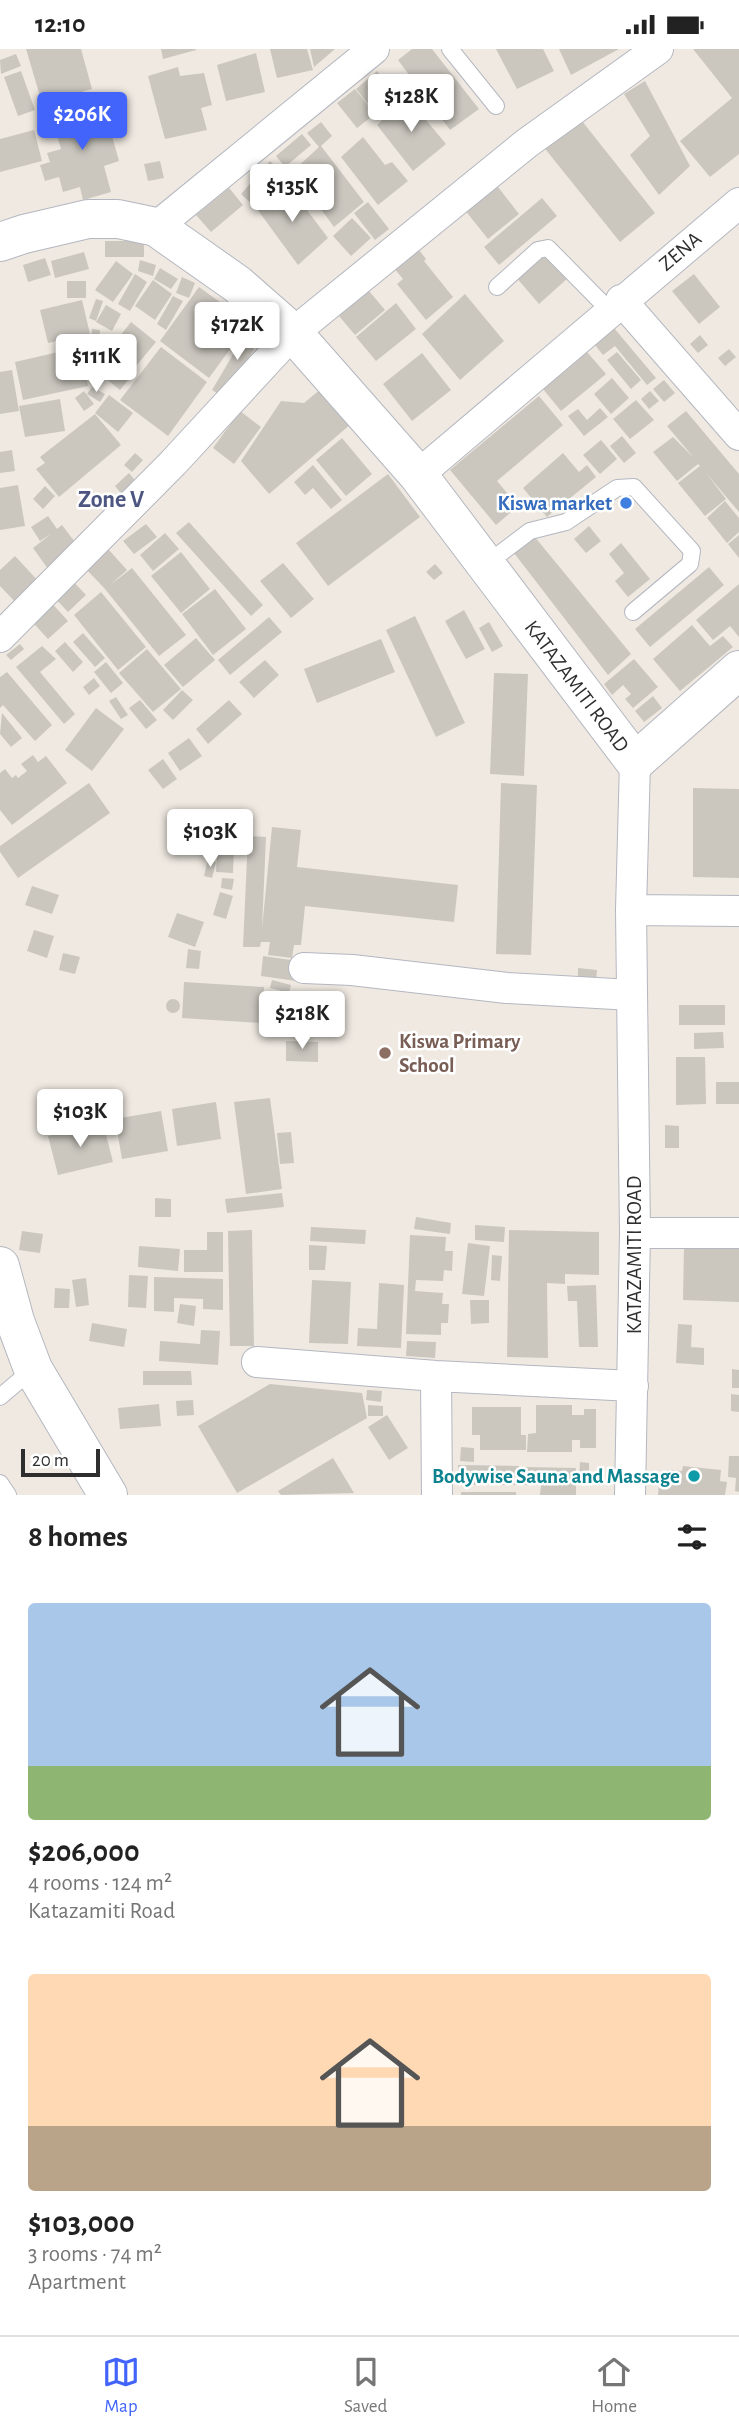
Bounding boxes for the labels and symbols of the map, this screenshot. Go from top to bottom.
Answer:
pin: $128K [362,74,460,134]
pin: $206K [33,92,131,152]
pin: $135K [243,165,341,224]
street label: ZENA [655,228,705,275]
pin: $172K [188,303,286,362]
pin: $111K [47,335,145,394]
district label: Zone V [78,488,145,512]
place label: Kiswa market [497,493,612,514]
marker: Kiswa market [618,495,634,511]
street label: KATAZAMITI ROAD [521,617,633,756]
pin: $103K [161,809,259,869]
pin: $218K [253,991,351,1051]
place label: Kiswa Primary School [399,1031,521,1076]
marker: Kiswa Primary School [377,1045,393,1061]
pin: $103K [31,1089,129,1149]
street label: KATAZAMITI ROAD [624,1176,645,1334]
scale bar [21,1446,100,1478]
place label: Bodywise Sauna and Massage [432,1466,680,1487]
marker: Bodywise Sauna and Massage [686,1468,702,1484]

